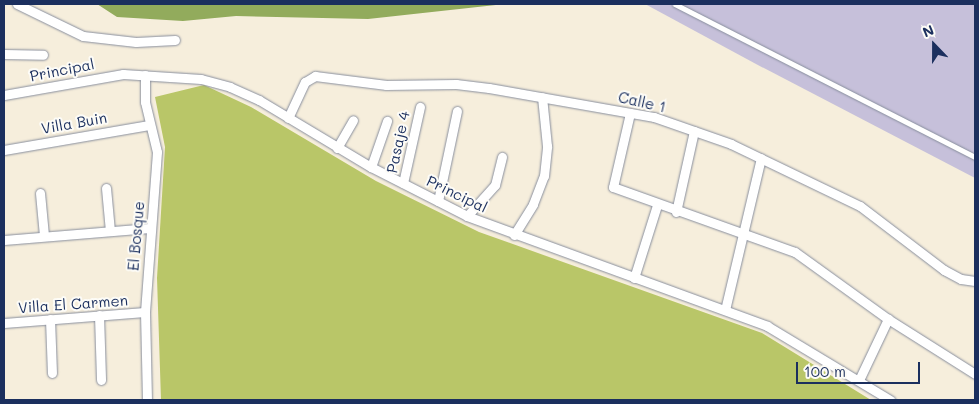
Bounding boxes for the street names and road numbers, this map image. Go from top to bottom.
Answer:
street label: Principal [28,55,96,85]
street label: Calle 1 [616,88,668,116]
street label: Villa Buin [40,108,108,138]
street label: Pasaje 4 [383,109,413,175]
street label: Principal [424,172,490,216]
street label: El Bosque [124,200,148,272]
street label: Villa El Carmen [17,291,129,317]

